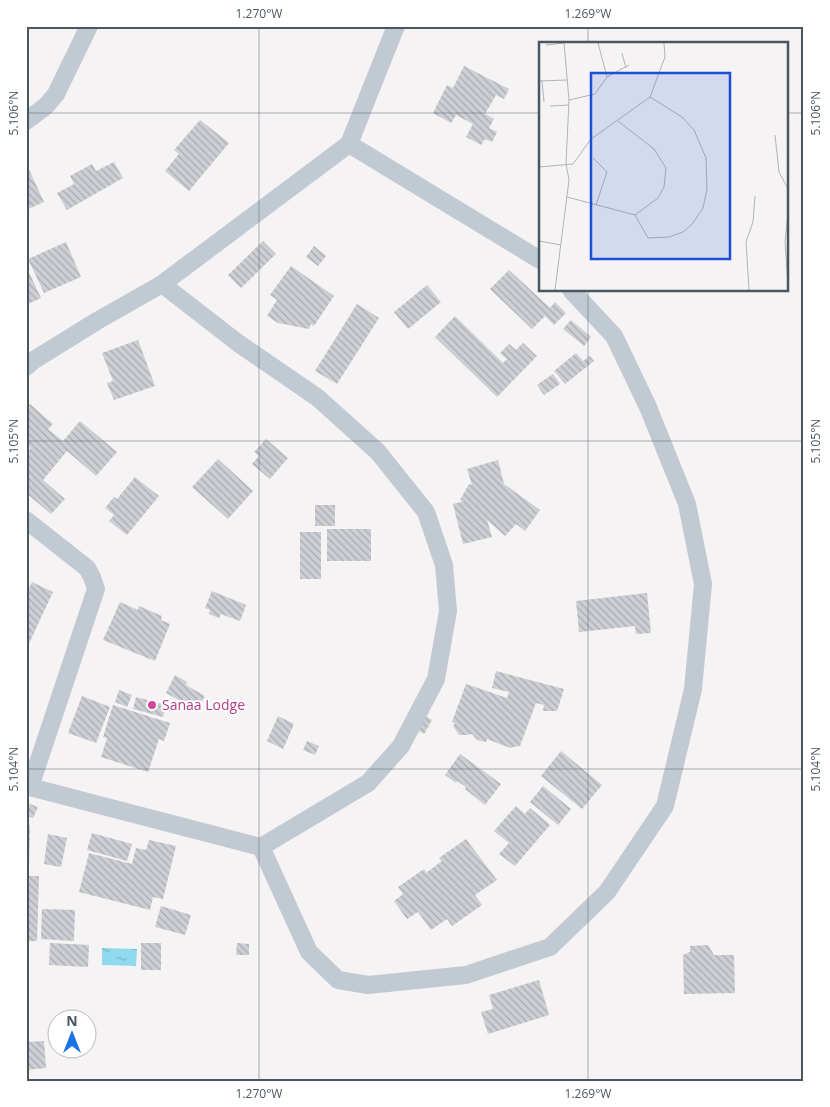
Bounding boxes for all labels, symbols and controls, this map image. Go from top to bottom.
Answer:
text: 1.270°W [236,5,282,22]
text: 1.269°W [565,5,611,22]
inset map [539,42,788,291]
text: 5.106°N [5,91,22,135]
text: 5.106°N [807,91,824,135]
text: 5.105°N [5,419,22,463]
text: 5.105°N [807,419,824,463]
place label: Sanaa Lodge [162,695,245,714]
marker: Sanaa Lodge [146,699,158,711]
text: 5.104°N [5,747,22,791]
text: 5.104°N [807,747,824,791]
north arrow [48,1010,98,1060]
text: N [66,1011,78,1030]
text: 1.270°W [236,1085,282,1102]
text: 1.269°W [565,1085,611,1102]

